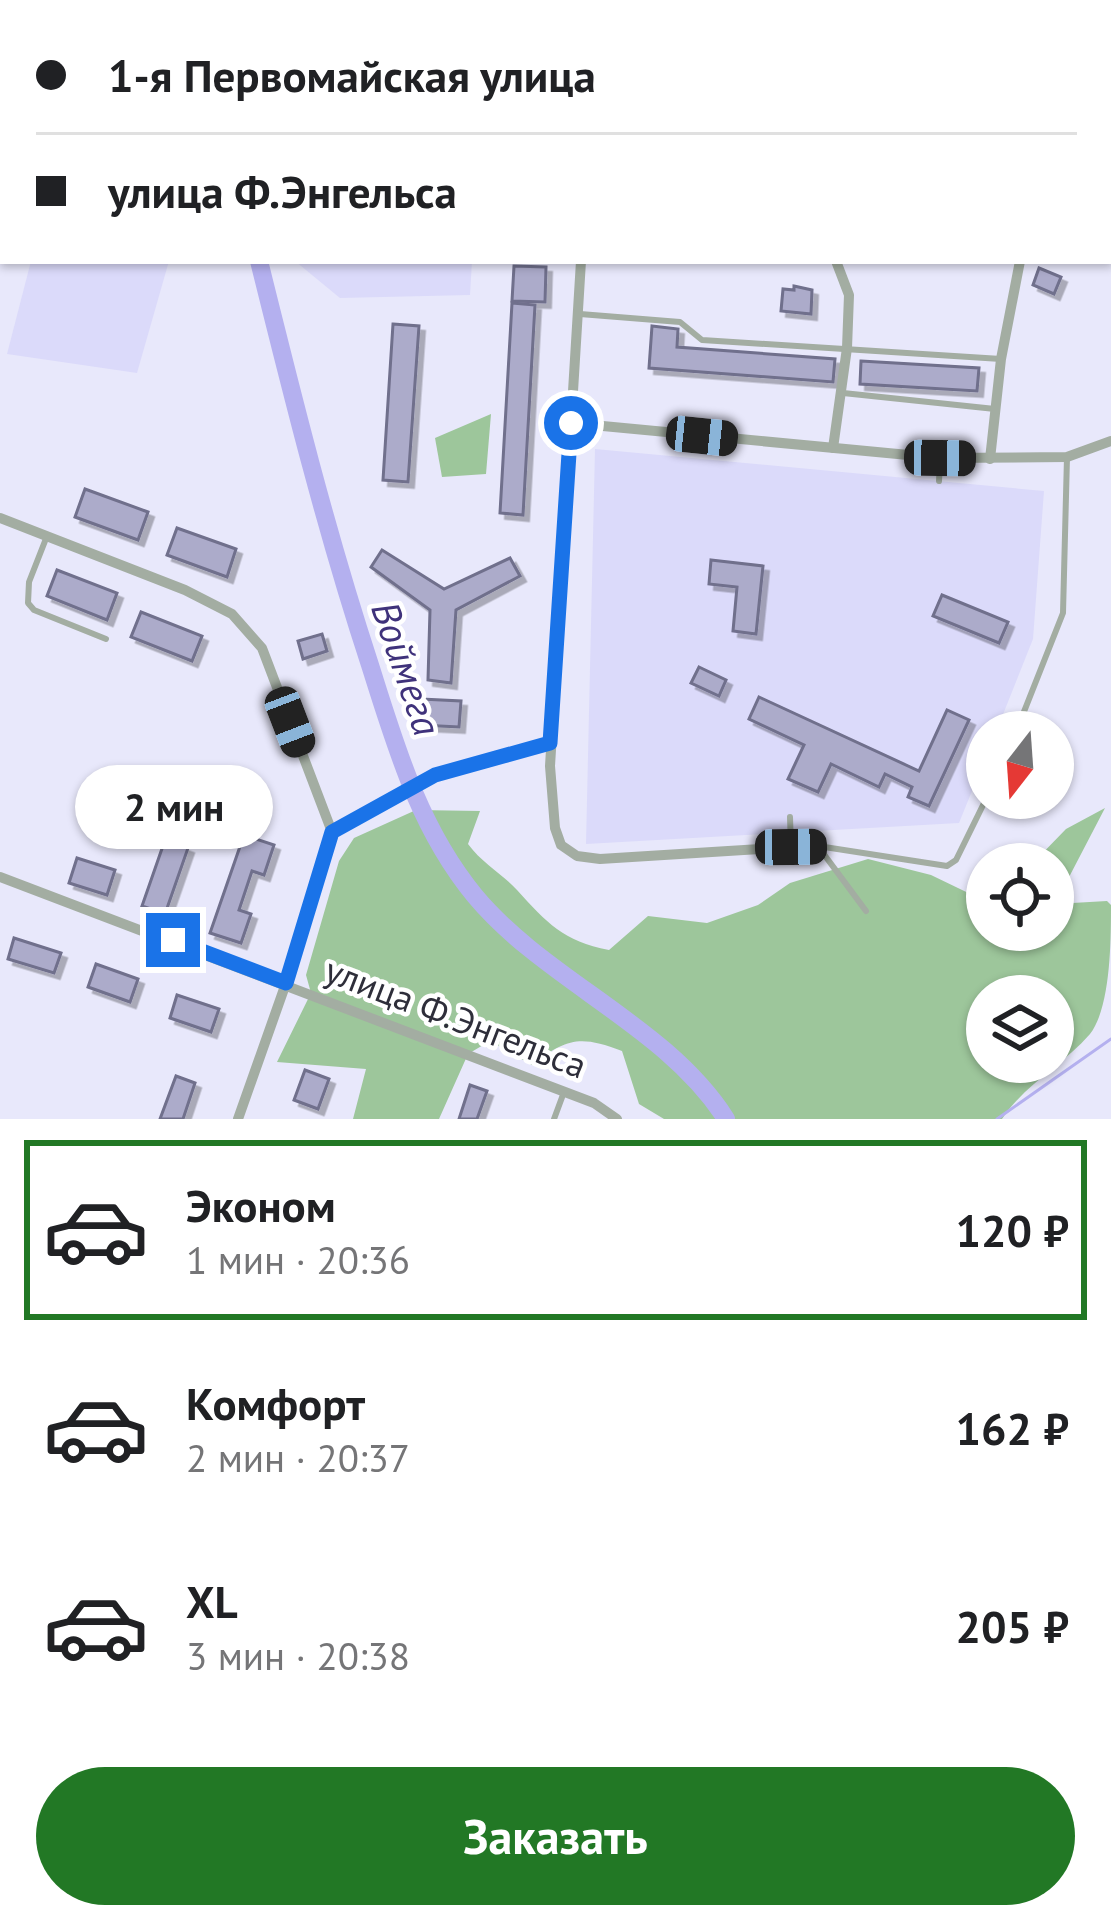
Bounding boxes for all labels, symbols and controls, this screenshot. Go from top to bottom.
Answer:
text: 1-я Первомайская улица [108,46,596,104]
text: улица Ф.Энгельса [108,162,457,220]
route start [544,396,598,450]
car [664,414,740,458]
car [904,439,976,477]
water label: Воймега [360,594,454,742]
car [260,682,320,762]
north arrow [966,711,1074,819]
map controls [966,711,1074,1083]
callout: 2 мин [74,766,272,850]
text: 2 мин [124,781,224,832]
car [755,828,827,866]
button: locate [966,843,1074,951]
route end [146,913,200,967]
street label: улица Ф.Энгельса [319,946,593,1088]
button: layers [966,975,1074,1083]
icon: car [42,1176,150,1284]
text: Эконом [186,1176,336,1234]
text: 120 ₽ [956,1201,1069,1259]
text: 1 мин · 20:36 [186,1234,410,1285]
icon: car [42,1374,150,1482]
text: Комфорт [186,1374,365,1432]
text: 162 ₽ [956,1399,1069,1457]
text: 2 мин · 20:37 [186,1432,410,1483]
icon: car [42,1572,150,1680]
text: XL [186,1572,238,1630]
text: 205 ₽ [956,1597,1069,1655]
text: 3 мин · 20:38 [186,1630,410,1681]
button: Заказать [36,1767,1075,1905]

